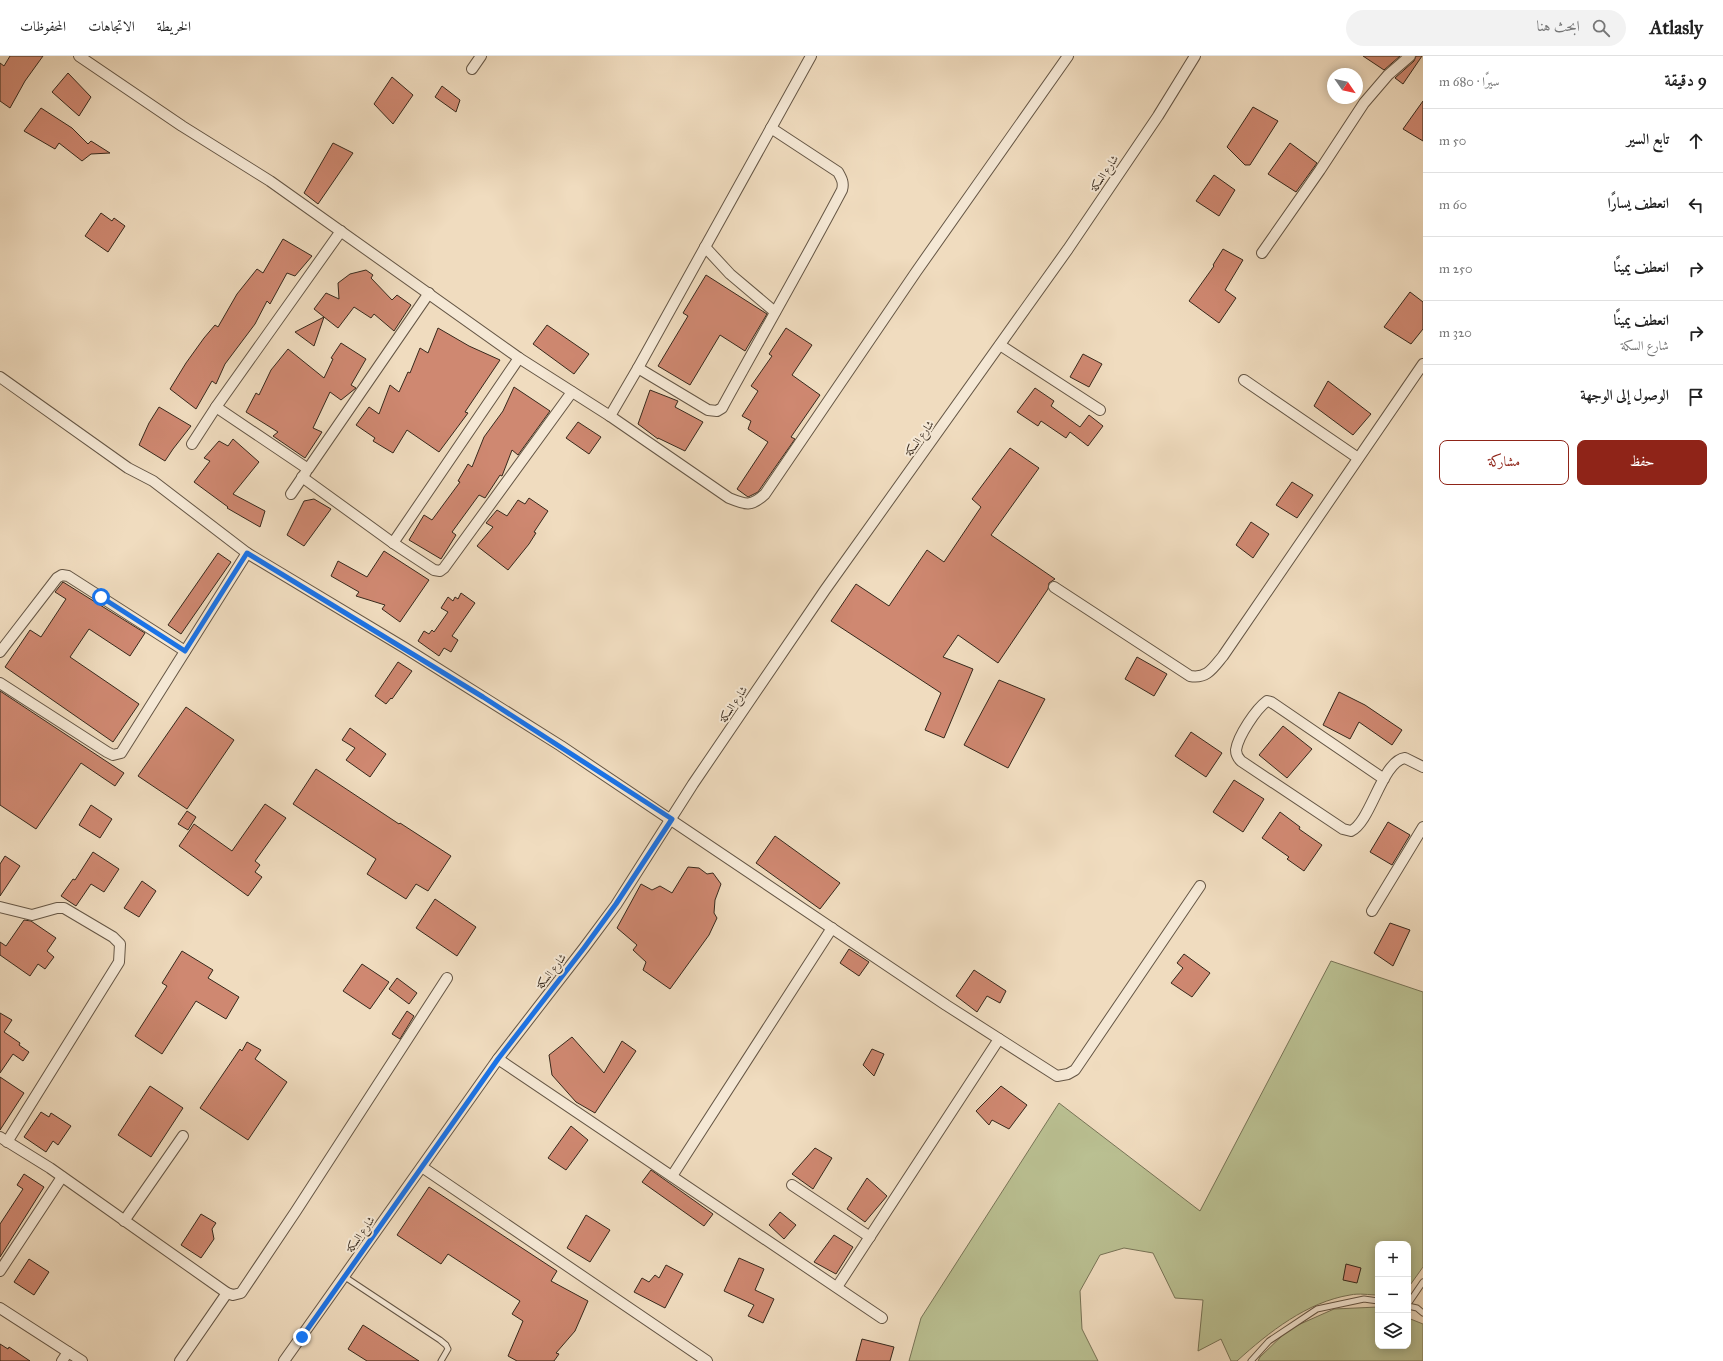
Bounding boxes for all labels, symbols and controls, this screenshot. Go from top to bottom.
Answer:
search box [1346,10,1626,46]
text: Atlasly [1650,16,1703,39]
text: ابحث هنا [1537,17,1580,35]
icon: search [1590,17,1612,39]
text: المحفوظات [20,18,66,35]
text: الاتجاهات [88,18,135,35]
text: الخريطة [157,18,191,35]
north arrow [1327,68,1363,104]
text: 9 دقيقة [1665,70,1707,91]
text: سيرًا · 680 m [1439,74,1500,90]
text: تابع السير [1627,130,1669,148]
icon: ahead [1685,130,1707,152]
text: 50 m [1439,133,1466,149]
street label: شارع السكة [1087,153,1124,196]
text: انعطف يسارًا [1607,194,1669,212]
icon: left [1685,194,1707,216]
text: 60 m [1439,197,1467,213]
text: انعطف يمينًا [1614,258,1669,276]
icon: right [1685,258,1707,280]
text: 250 m [1439,261,1473,277]
text: انعطف يمينًا [1614,311,1669,329]
icon: right [1685,322,1707,344]
text: 320 m [1439,325,1472,341]
text: شارع السكة [1621,338,1669,354]
text: الوصول إلى الوجهة [1580,386,1669,404]
icon: arrive [1685,386,1707,408]
street label: شارع السكة [902,418,939,461]
button: مشاركة [1439,440,1569,485]
button: حفظ [1577,440,1707,485]
route start [92,588,110,606]
street label: شارع السكة [716,684,753,727]
street label: شارع السكة [533,951,571,994]
street label: شارع السكة [343,1214,380,1257]
map controls [1375,1241,1411,1349]
button: + [1375,1241,1411,1277]
button: − [1375,1277,1411,1313]
button: layers [1375,1313,1411,1349]
route end [293,1328,311,1346]

